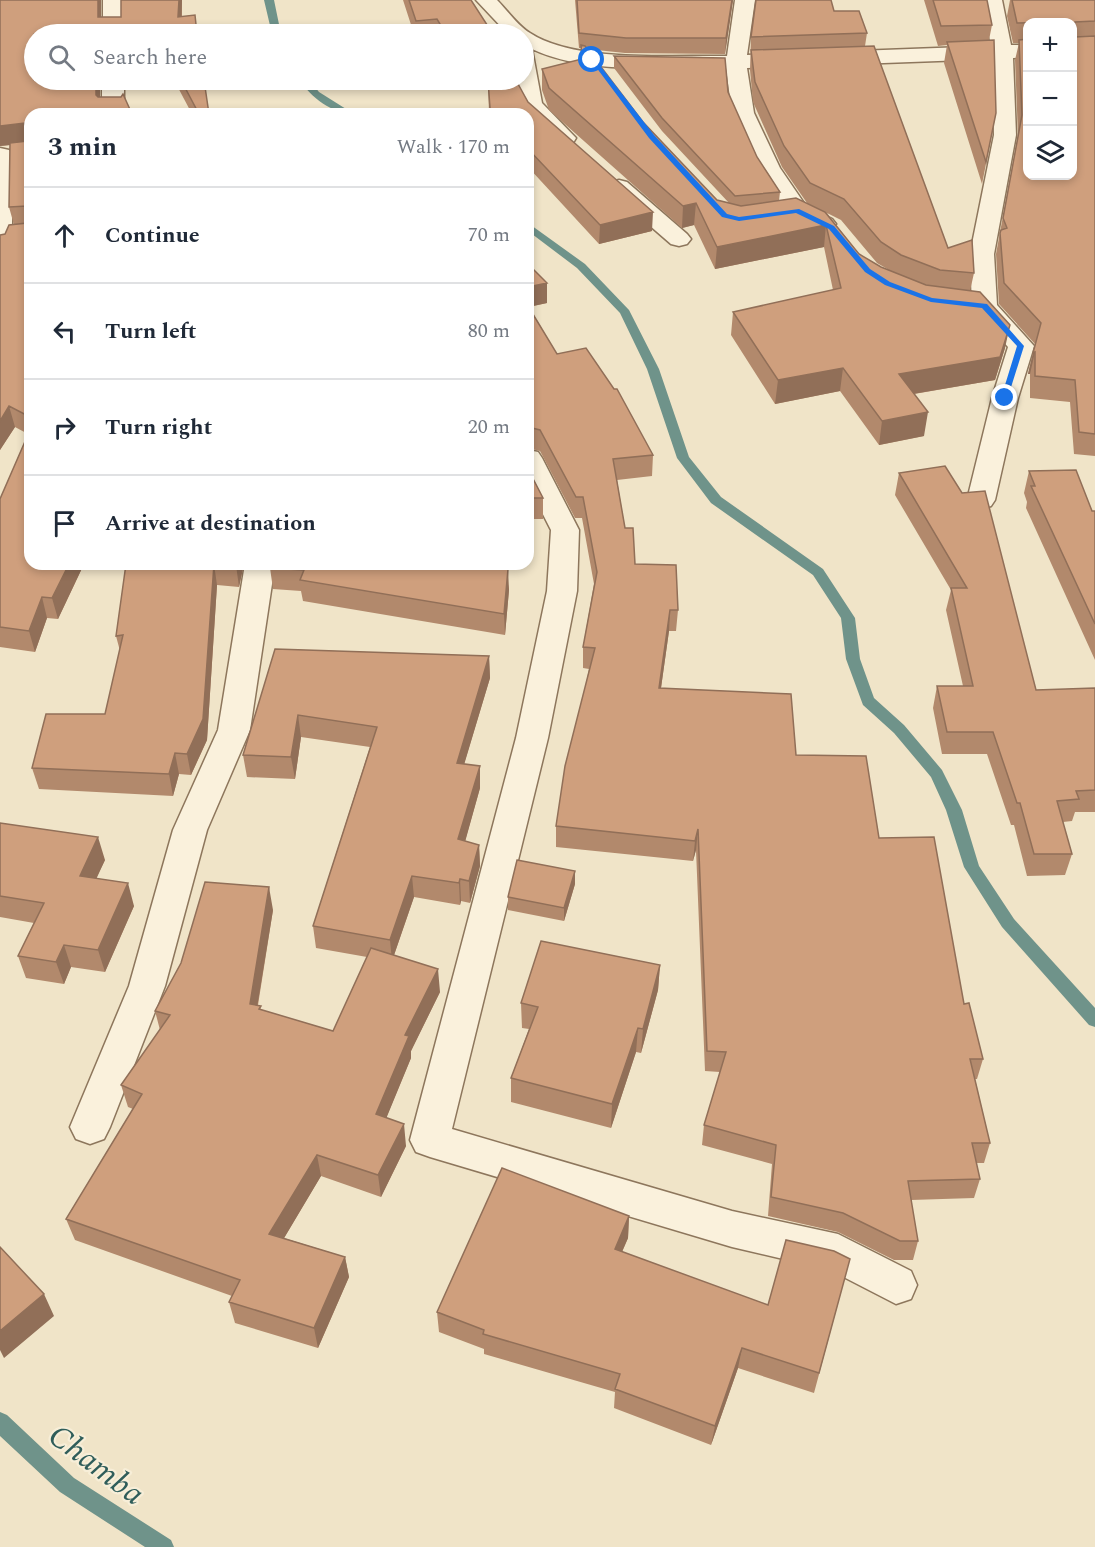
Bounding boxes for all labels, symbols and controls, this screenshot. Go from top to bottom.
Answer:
map controls [1023,18,1077,180]
button: + [1023,18,1077,72]
search box [24,24,534,90]
icon: search [45,41,78,74]
text: Search here [93,41,207,74]
route start [578,46,604,72]
button: − [1023,72,1077,126]
button: layers [1023,126,1077,180]
text: 3 min [48,127,117,167]
text: Walk · 170 m [397,132,510,162]
icon: ahead [48,219,81,252]
text: Continue [105,219,200,252]
text: 70 m [468,220,510,250]
icon: left [48,315,81,348]
text: Turn left [105,315,197,348]
text: 80 m [468,316,510,346]
route end [991,384,1017,410]
icon: right [48,411,81,444]
text: Turn right [105,411,212,444]
text: 20 m [468,412,510,442]
icon: arrive [48,507,81,540]
text: Arrive at destination [105,507,316,540]
water label: Chamba [37,1412,155,1518]

